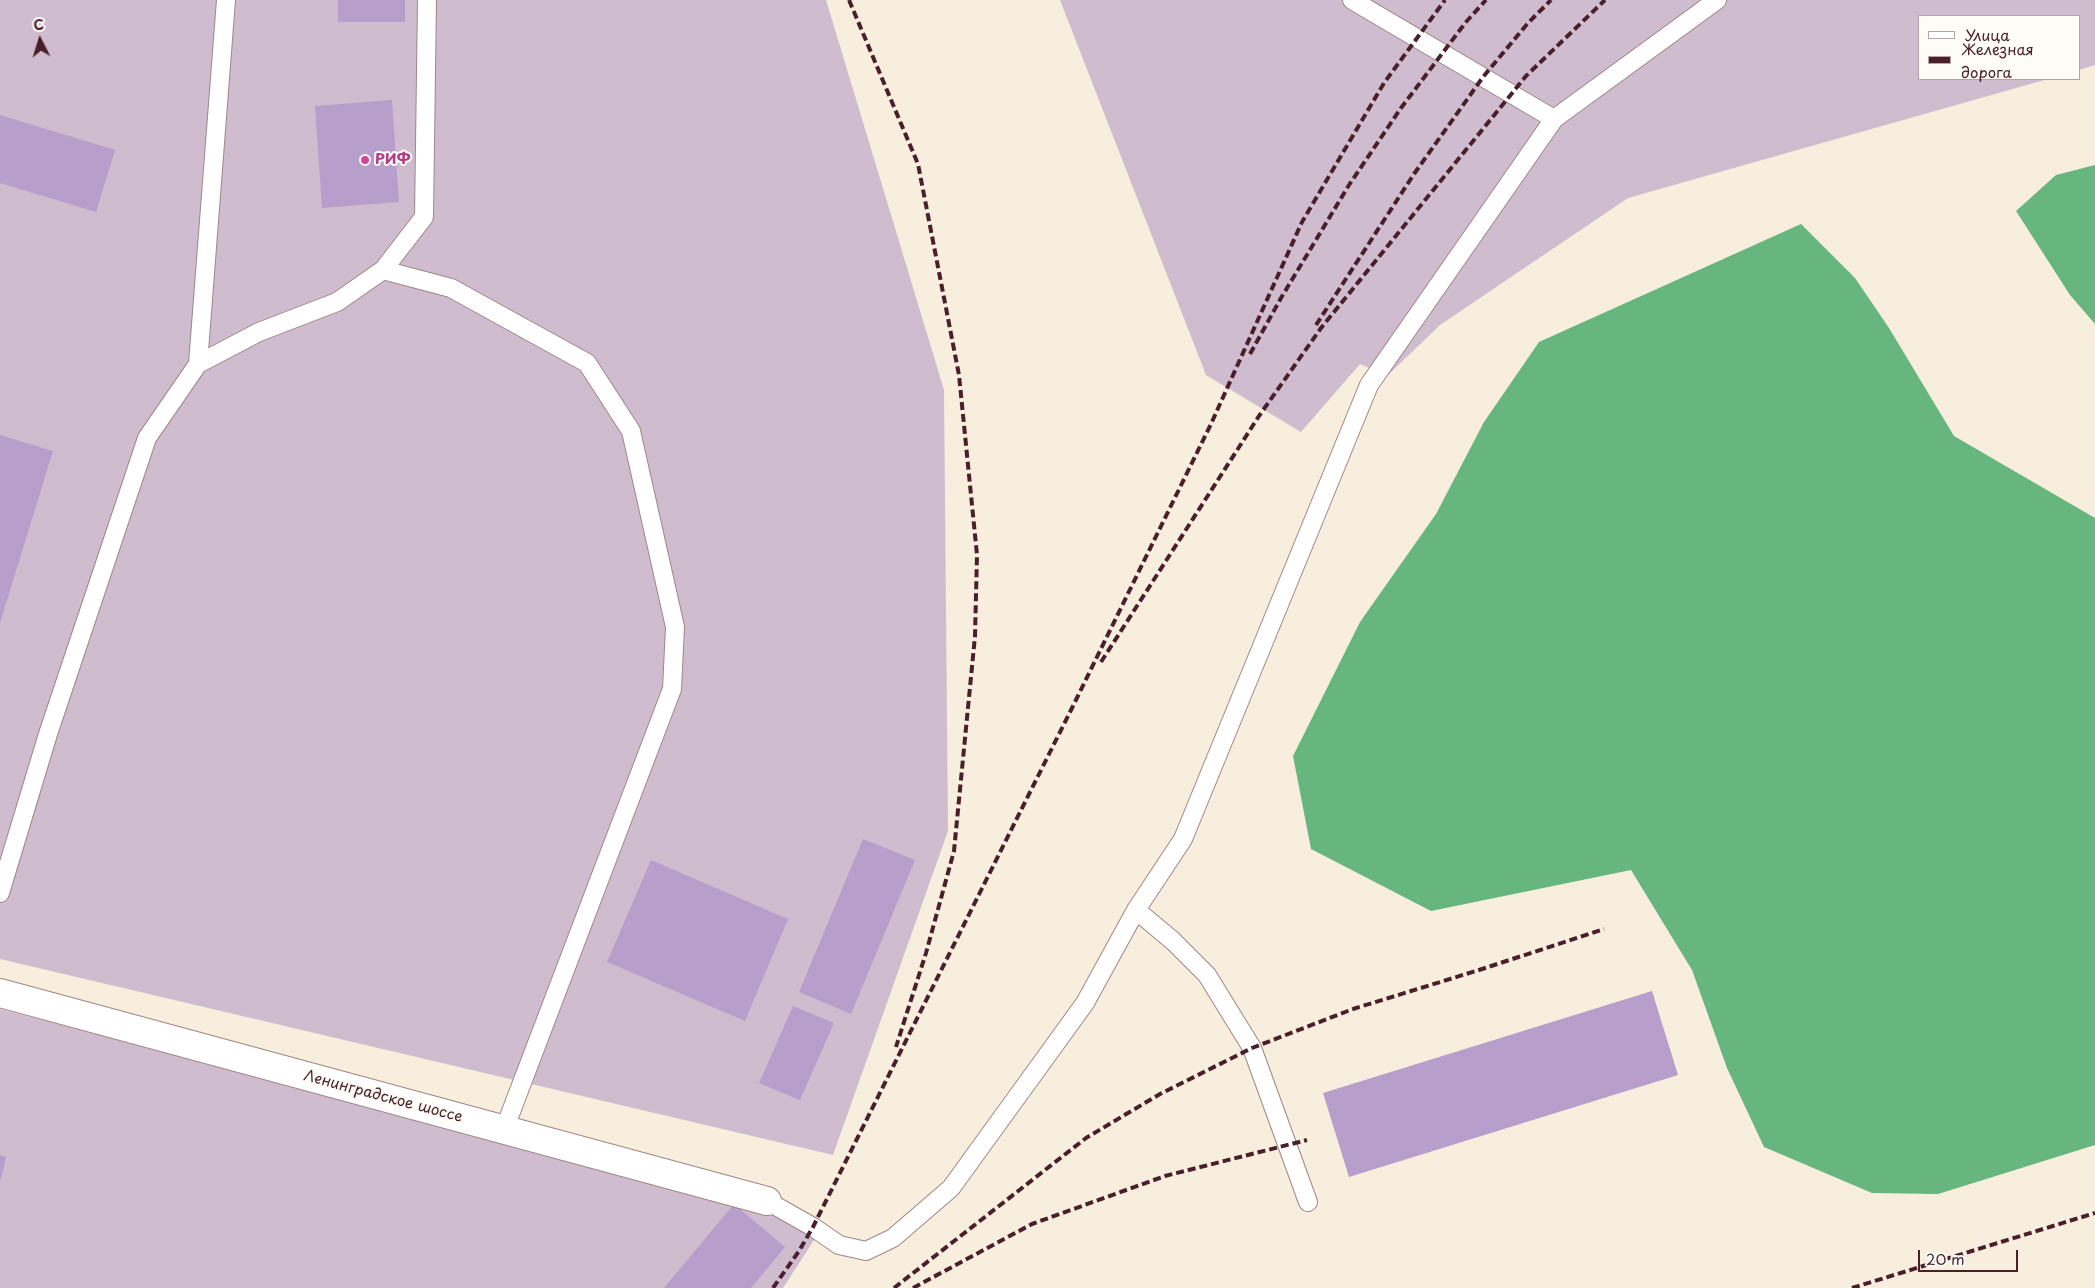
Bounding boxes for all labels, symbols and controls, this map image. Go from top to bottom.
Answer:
text: С [32,14,45,35]
north arrow [15,15,65,65]
legend [1918,15,2080,80]
text: Улица [1965,23,2010,46]
text: Железная дорога [1961,37,2034,83]
place label: РИФ [375,151,411,169]
marker: РИФ [359,154,371,166]
street label: Ленинградское шоссе [302,1067,464,1127]
scale bar [1920,1240,2020,1272]
text: 20 m [1926,1247,1965,1270]

